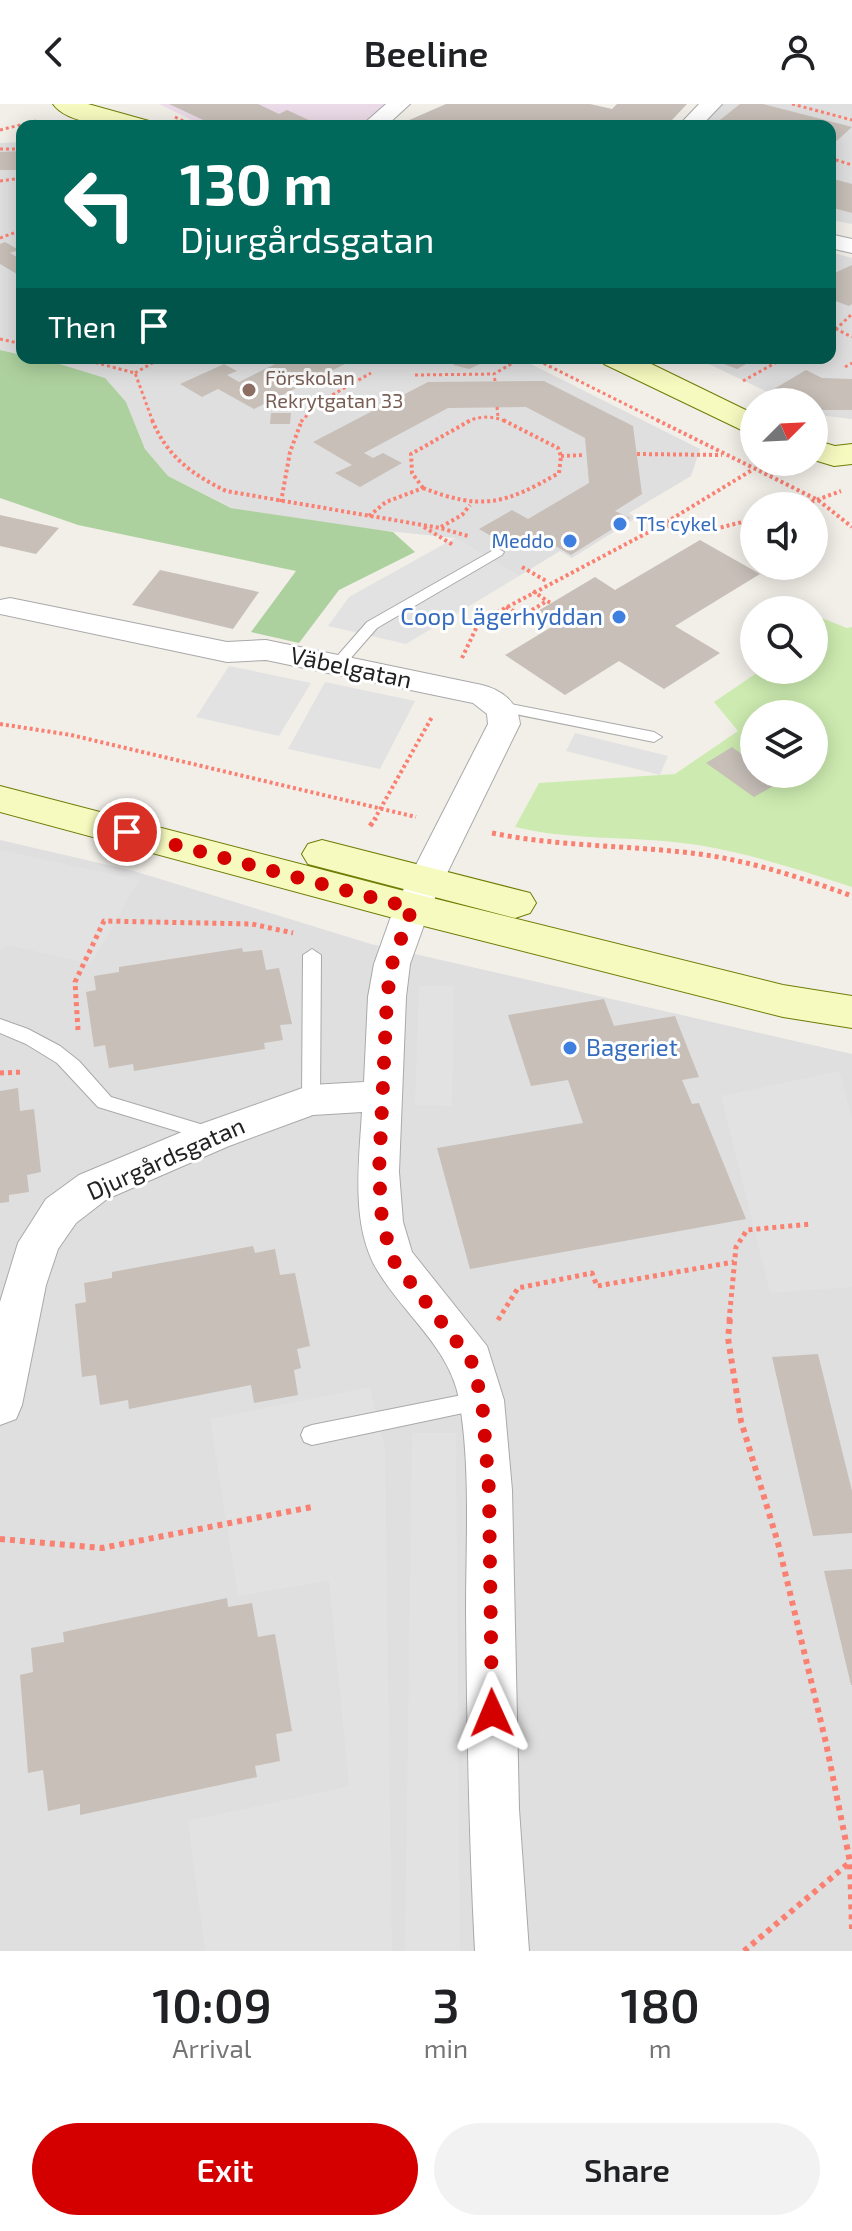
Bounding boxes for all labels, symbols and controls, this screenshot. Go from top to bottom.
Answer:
icon: back [32,30,76,74]
icon: person [776,30,820,74]
text: Beeline [364,31,488,74]
text: 130 m [180,149,333,216]
icon: left [48,152,152,256]
text: Djurgårdsgatan [180,217,434,260]
icon: arrive [132,304,176,348]
text: Then [48,308,116,344]
place label: Förskolan Rekrytgatan 33 [265,365,403,412]
marker: Förskolan Rekrytgatan 33 [240,381,258,399]
north arrow [740,388,828,476]
map controls [740,388,828,788]
button: sound [740,492,828,580]
place label: T1s cykel [636,511,717,535]
marker: T1s cykel [611,515,629,533]
place label: Meddo [491,528,554,552]
marker: Meddo [561,532,579,550]
button: search [740,596,828,684]
place label: Coop Lägerhyddan [400,601,603,630]
marker: Coop Lägerhyddan [610,608,628,626]
street label: Väbelgatan [288,640,415,694]
button: layers [740,700,828,788]
pin [93,798,161,866]
icon: arrive [105,810,149,854]
place label: Bageriet [586,1032,678,1061]
marker: Bageriet [561,1039,579,1057]
street label: Djurgårdsgatan [82,1110,249,1205]
position arrow [450,1671,534,1755]
text: 10:09 [152,1975,272,2033]
text: 3 [432,1975,459,2033]
text: 180 [620,1975,700,2033]
text: Arrival [172,2032,251,2063]
text: min [424,2032,468,2063]
text: m [649,2032,671,2063]
button: Exit [32,2123,418,2215]
button: Share [434,2123,820,2215]

